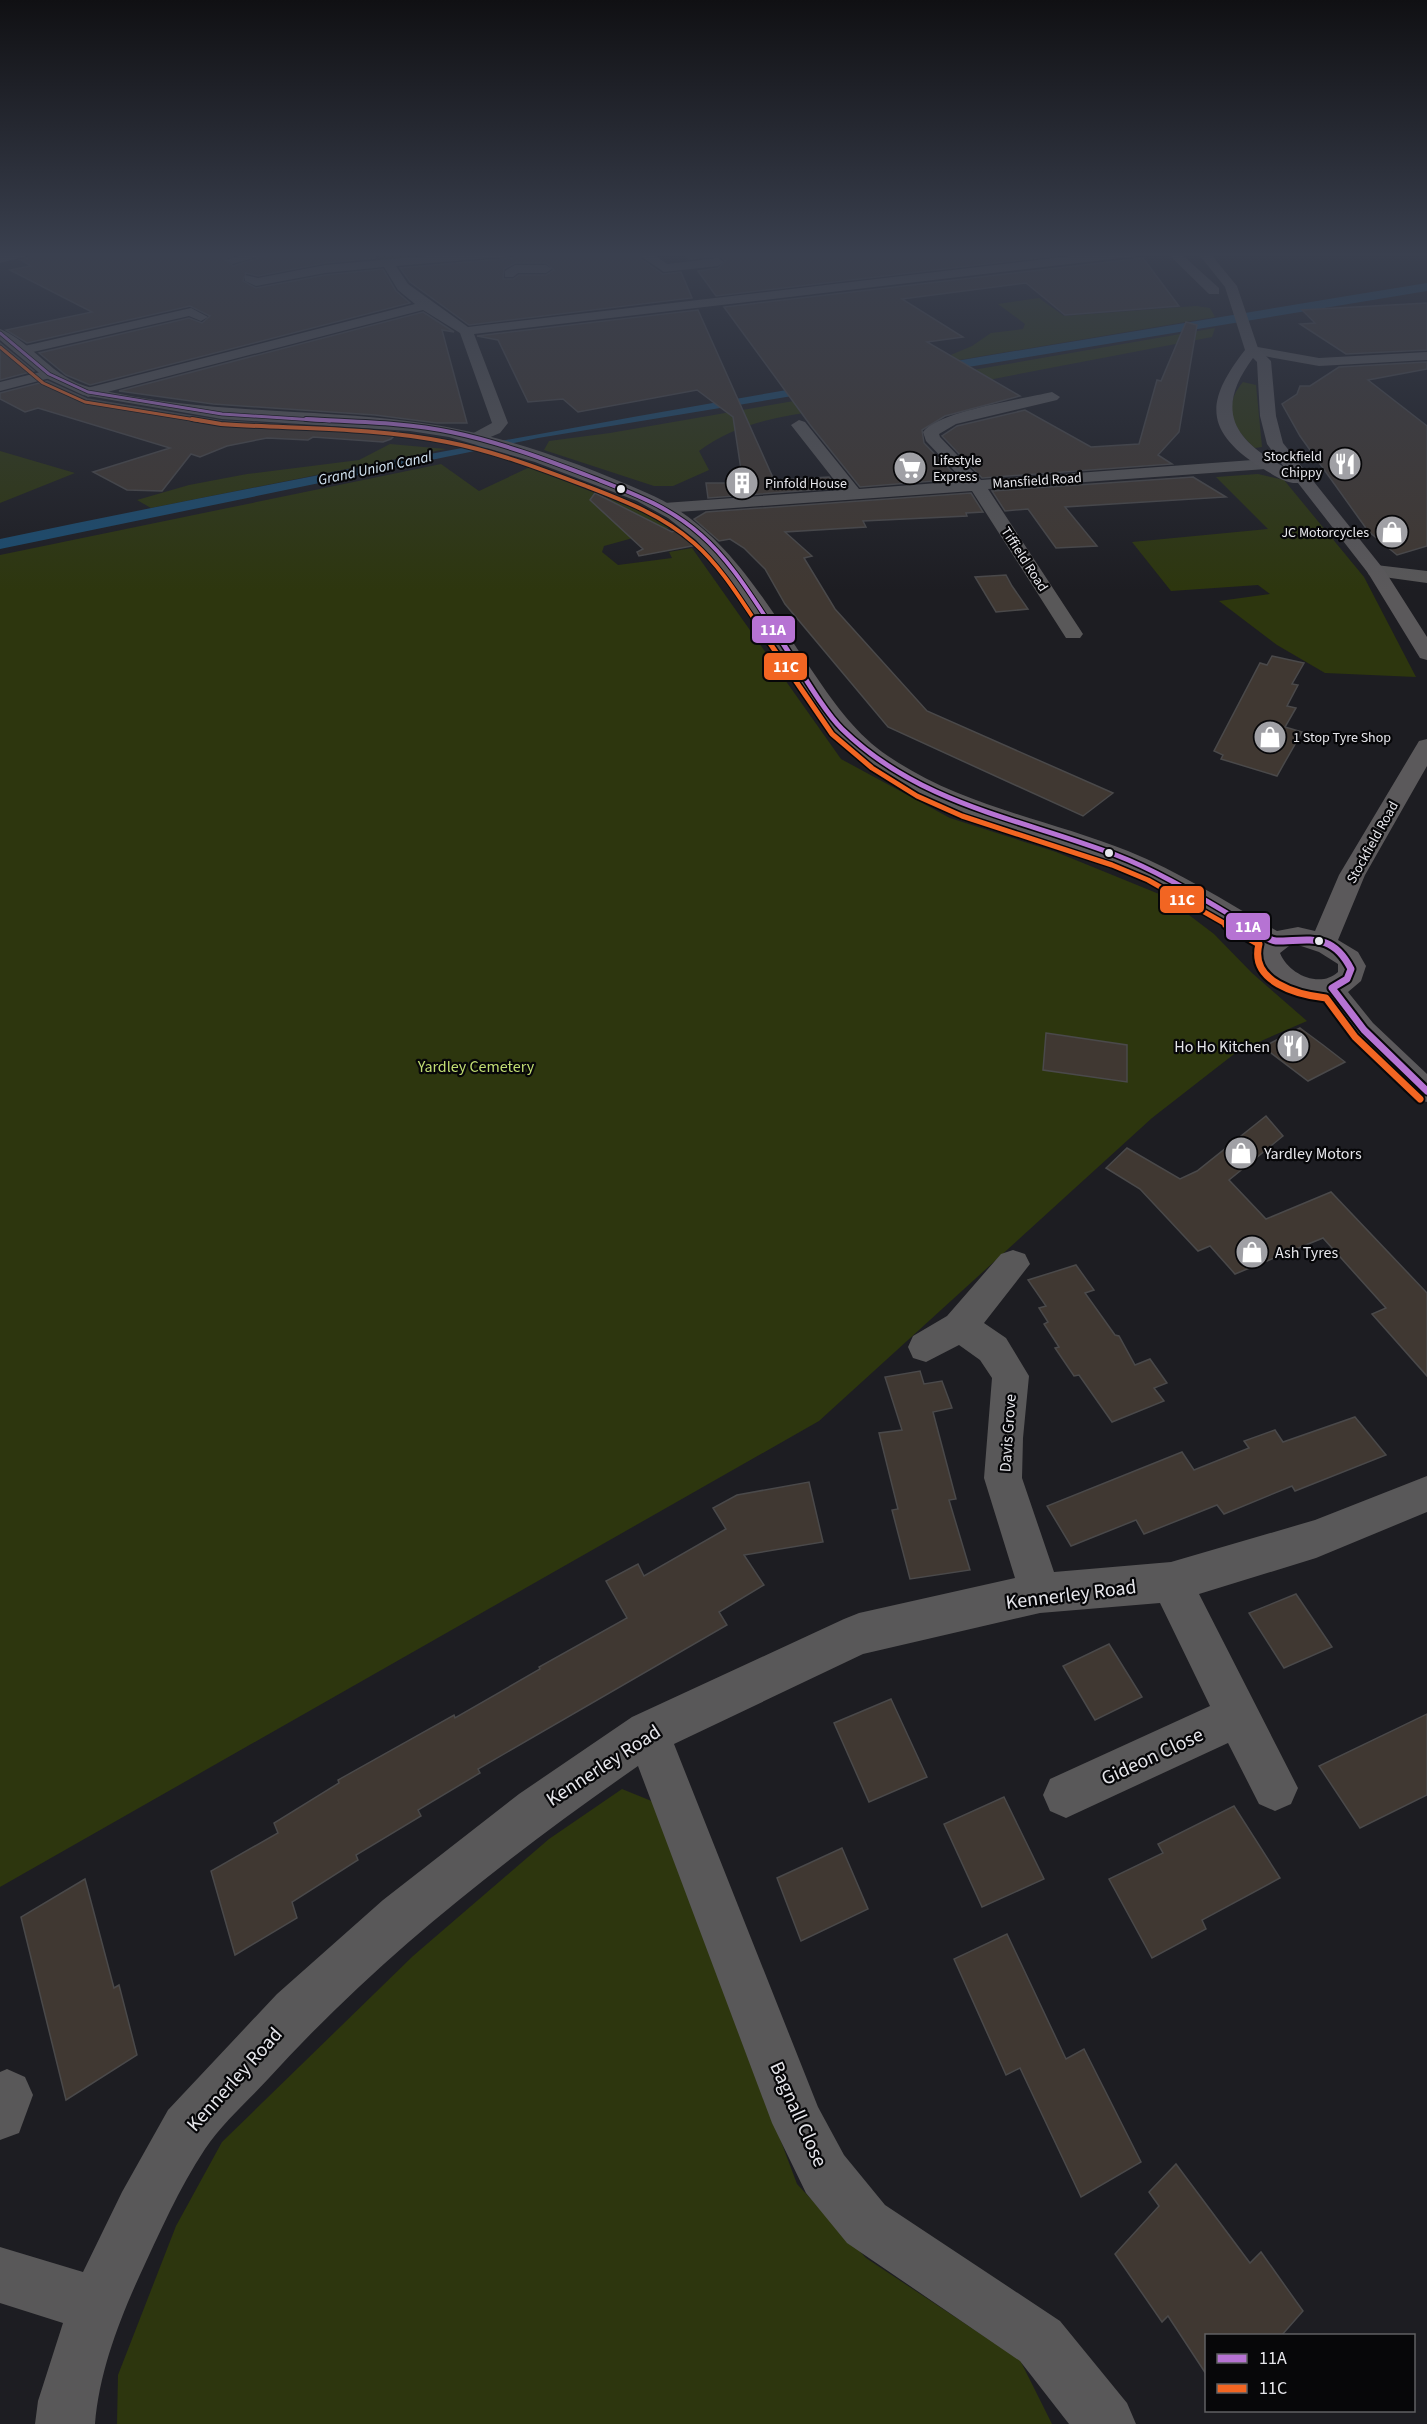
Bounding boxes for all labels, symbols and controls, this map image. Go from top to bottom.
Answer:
water label: Grand Union Canal [316,446,434,491]
restaurant icon: Stockfield Chippy [1327,446,1363,482]
place label: Stockfield Chippy [1264,447,1322,483]
supermarket icon: Lifestyle Express [892,450,928,486]
place label: Lifestyle Express [933,451,982,487]
building icon: Pinfold House [724,465,760,501]
street label: Mansfield Road [992,468,1082,494]
place label: Pinfold House [765,474,847,494]
unlabelled marker [615,483,627,495]
shop icon: JC Motorcycles [1374,514,1410,550]
street label: Tiffield Road [996,523,1053,596]
place label: JC Motorcycles [1281,523,1369,543]
line badge: 11A [751,615,796,644]
text: 11A [760,619,787,641]
line badge: 11C [763,652,808,681]
text: 11C [773,656,799,678]
shop icon: 1 Stop Tyre Shop [1252,719,1288,755]
place label: 1 Stop Tyre Shop [1293,728,1391,748]
street label: Stockfield Road [1342,798,1404,887]
unlabelled marker [1103,847,1115,859]
line badge: 11C [1159,885,1205,914]
text: 11C [1169,889,1195,911]
line badge: 11A [1225,912,1271,941]
text: 11A [1235,916,1262,938]
unlabelled marker [1313,935,1325,947]
restaurant icon: Ho Ho Kitchen [1275,1028,1311,1064]
place label: Ho Ho Kitchen [1174,1036,1270,1058]
park label: Yardley Cemetery [417,1056,535,1078]
shop icon: Yardley Motors [1223,1135,1259,1171]
place label: Yardley Motors [1263,1143,1362,1165]
shop icon: Ash Tyres [1234,1234,1270,1270]
place label: Ash Tyres [1275,1242,1339,1264]
street label: Davis Grove [994,1393,1022,1473]
street label: Kennerley Road [1004,1573,1138,1617]
street label: Kennerley Road [541,1718,666,1813]
street label: Gideon Close [1097,1721,1208,1793]
street label: Kennerley Road [180,2021,289,2138]
street label: Bagnall Close [762,2057,834,2172]
legend [1205,2334,1415,2412]
text: 11A [1259,2346,1287,2371]
text: 11C [1259,2376,1287,2401]

